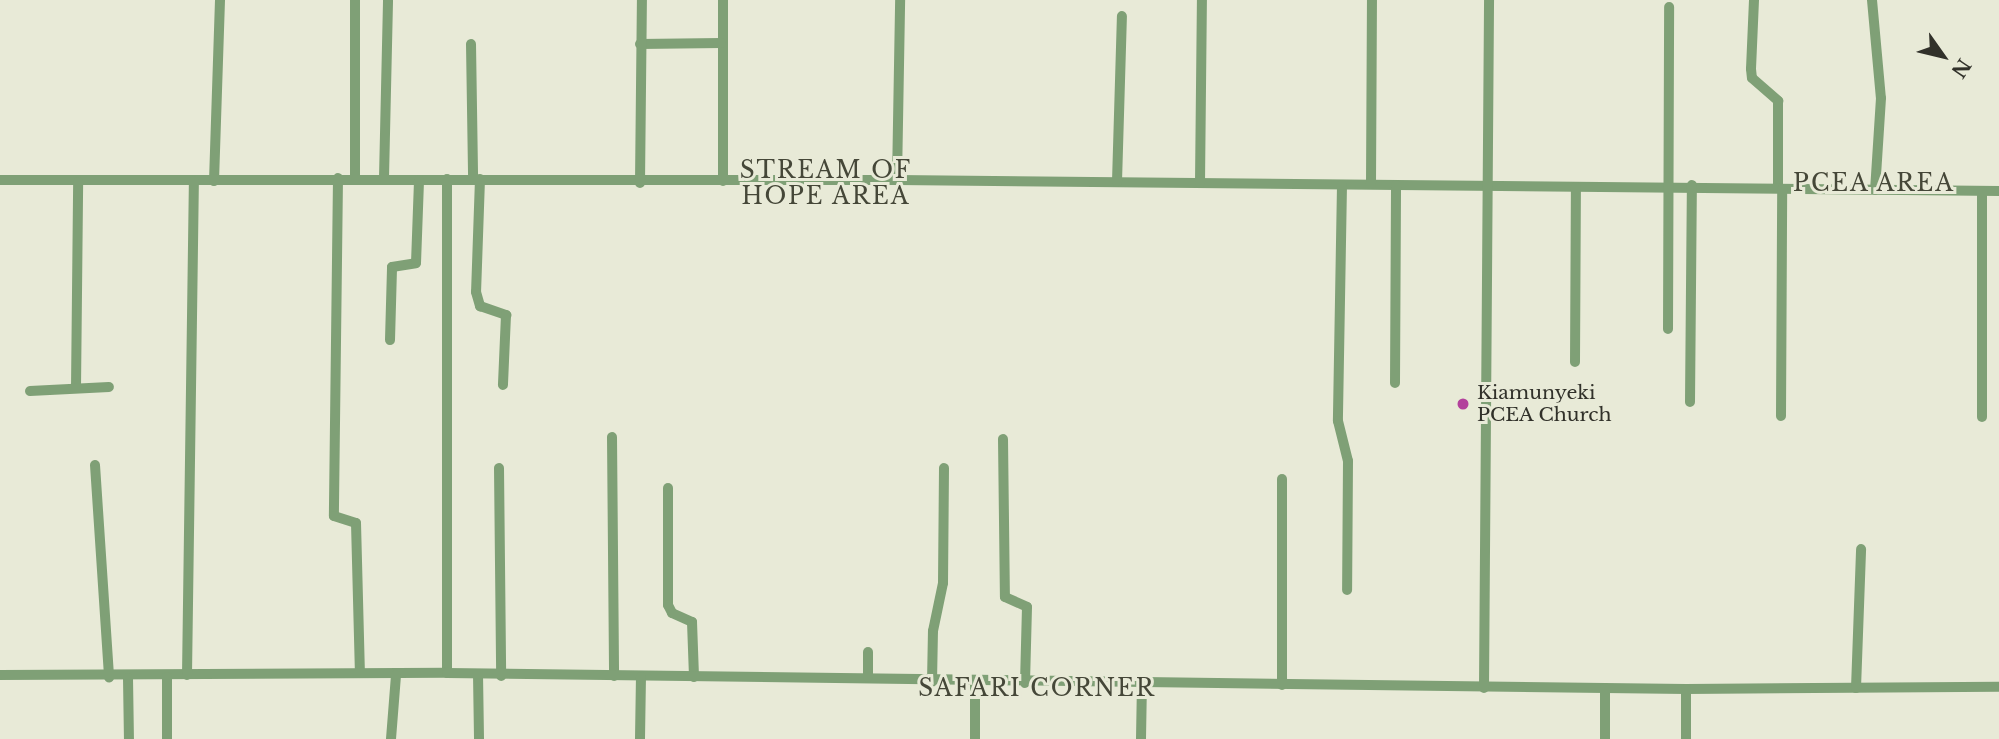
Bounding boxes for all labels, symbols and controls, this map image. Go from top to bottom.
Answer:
north arrow [1908,21,1978,91]
text: N [1946,54,1975,82]
district label: STREAM OF HOPE AREA [741,156,911,210]
district label: PCEA AREA [1793,169,1955,197]
place label: Kiamunyeki PCEA Church [1477,382,1612,426]
marker: Kiamunyeki PCEA Church [1455,396,1471,412]
district label: SAFARI CORNER [920,674,1154,702]

